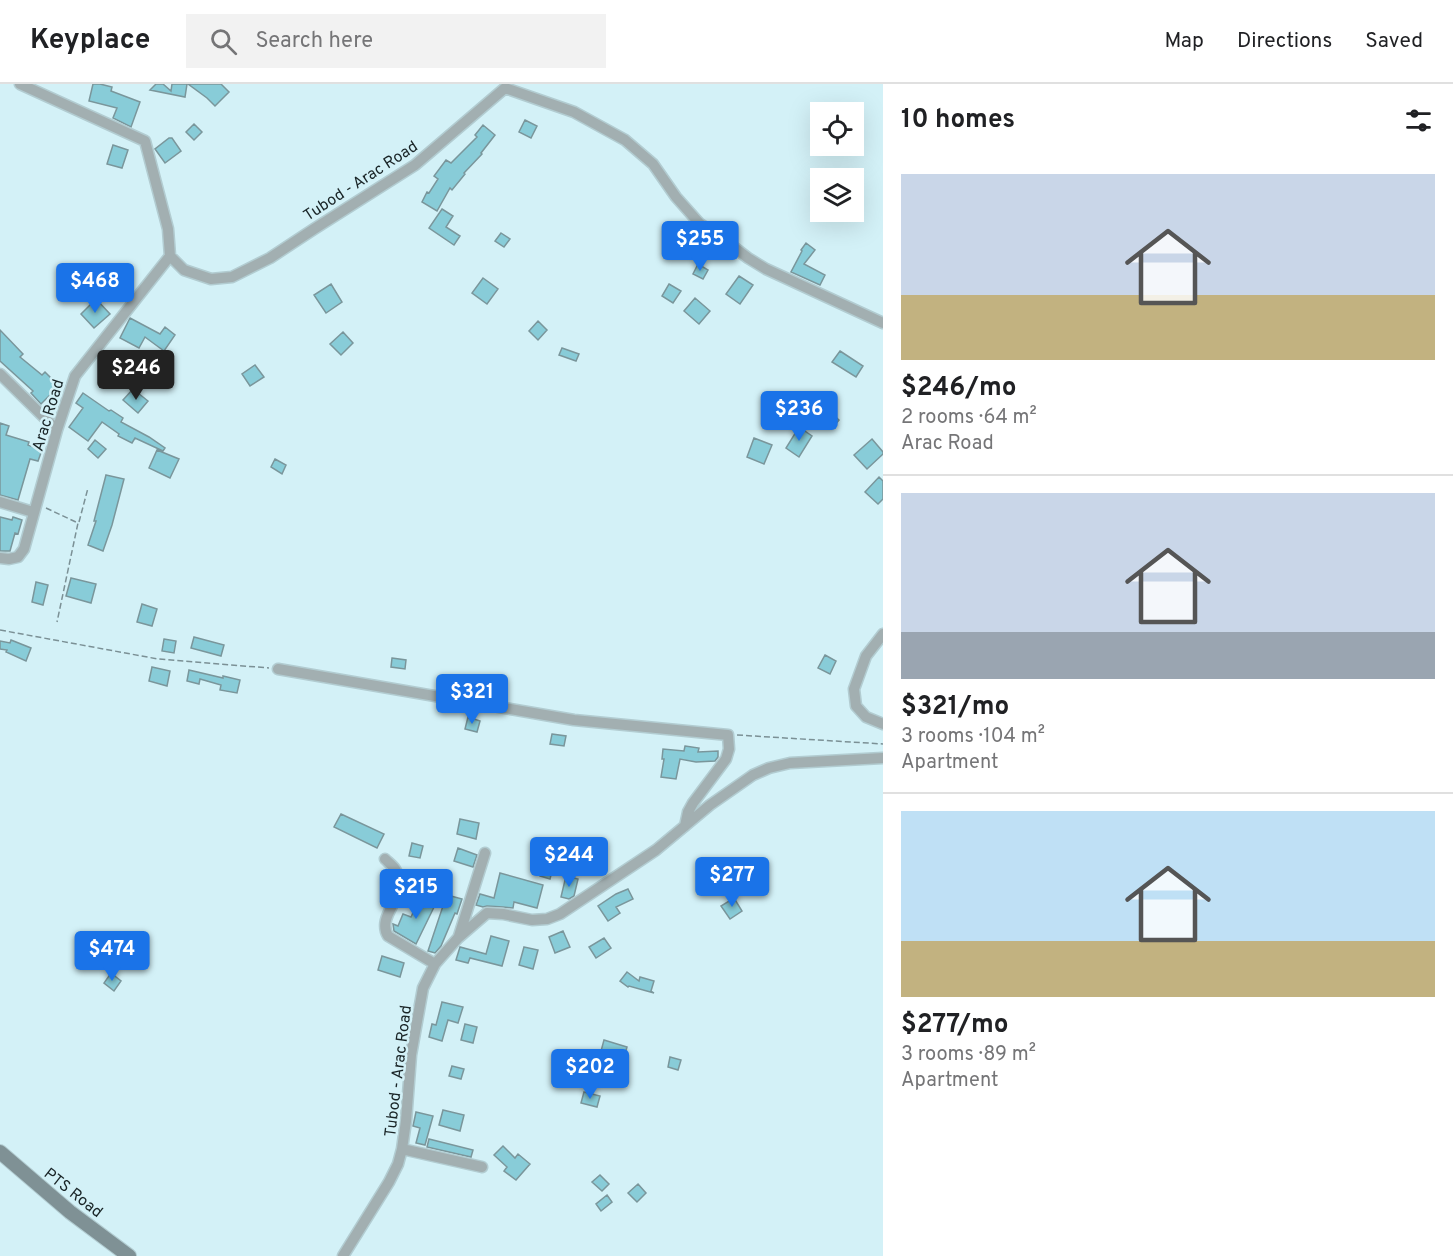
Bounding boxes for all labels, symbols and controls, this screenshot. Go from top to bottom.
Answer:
search box [186,14,606,68]
text: Keyplace [30,23,150,59]
icon: search [207,25,240,58]
text: Search here [255,28,373,55]
text: Map [1164,28,1204,55]
text: Directions [1237,28,1332,55]
text: Saved [1365,28,1423,55]
map controls [810,102,864,222]
button: locate [810,102,864,156]
text: 10 homes [901,104,1015,137]
icon: filters [1402,104,1435,137]
street label: Tubod - Arac Road [300,137,422,226]
button: layers [810,168,864,222]
icon: home [1114,213,1222,321]
pin: $255 [664,221,736,272]
text: $255 [676,227,724,253]
pin: $468 [59,263,131,314]
text: $468 [70,269,120,295]
pin: $246 [100,350,172,401]
text: $246 [111,356,161,382]
text: $246/mo [901,372,1017,405]
street label: Arac Road [28,377,69,454]
pin: $236 [763,391,835,442]
text: $236 [775,397,823,423]
text: 2 rooms · 64 m² [901,405,1037,431]
text: Arac Road [901,431,994,457]
icon: home [1114,532,1222,640]
pin: $321 [436,674,508,725]
text: $321 [450,680,494,706]
text: $321/mo [901,691,1009,724]
text: 3 rooms · 104 m² [901,724,1045,750]
text: Apartment [901,750,999,776]
pin: $244 [533,837,605,888]
text: $244 [544,843,594,869]
icon: home [1114,850,1222,958]
pin: $277 [696,857,768,908]
text: $277 [709,863,755,889]
pin: $215 [380,869,452,920]
text: $215 [394,875,438,901]
pin: $474 [76,931,148,982]
text: $474 [89,937,135,963]
street label: Tubod - Arac Road [381,1004,417,1138]
text: $277/mo [901,1009,1009,1042]
text: 3 rooms · 89 m² [901,1042,1036,1068]
pin: $202 [554,1049,626,1100]
text: $202 [565,1055,615,1081]
text: Apartment [901,1068,999,1094]
street label: PTS Road [39,1164,106,1223]

